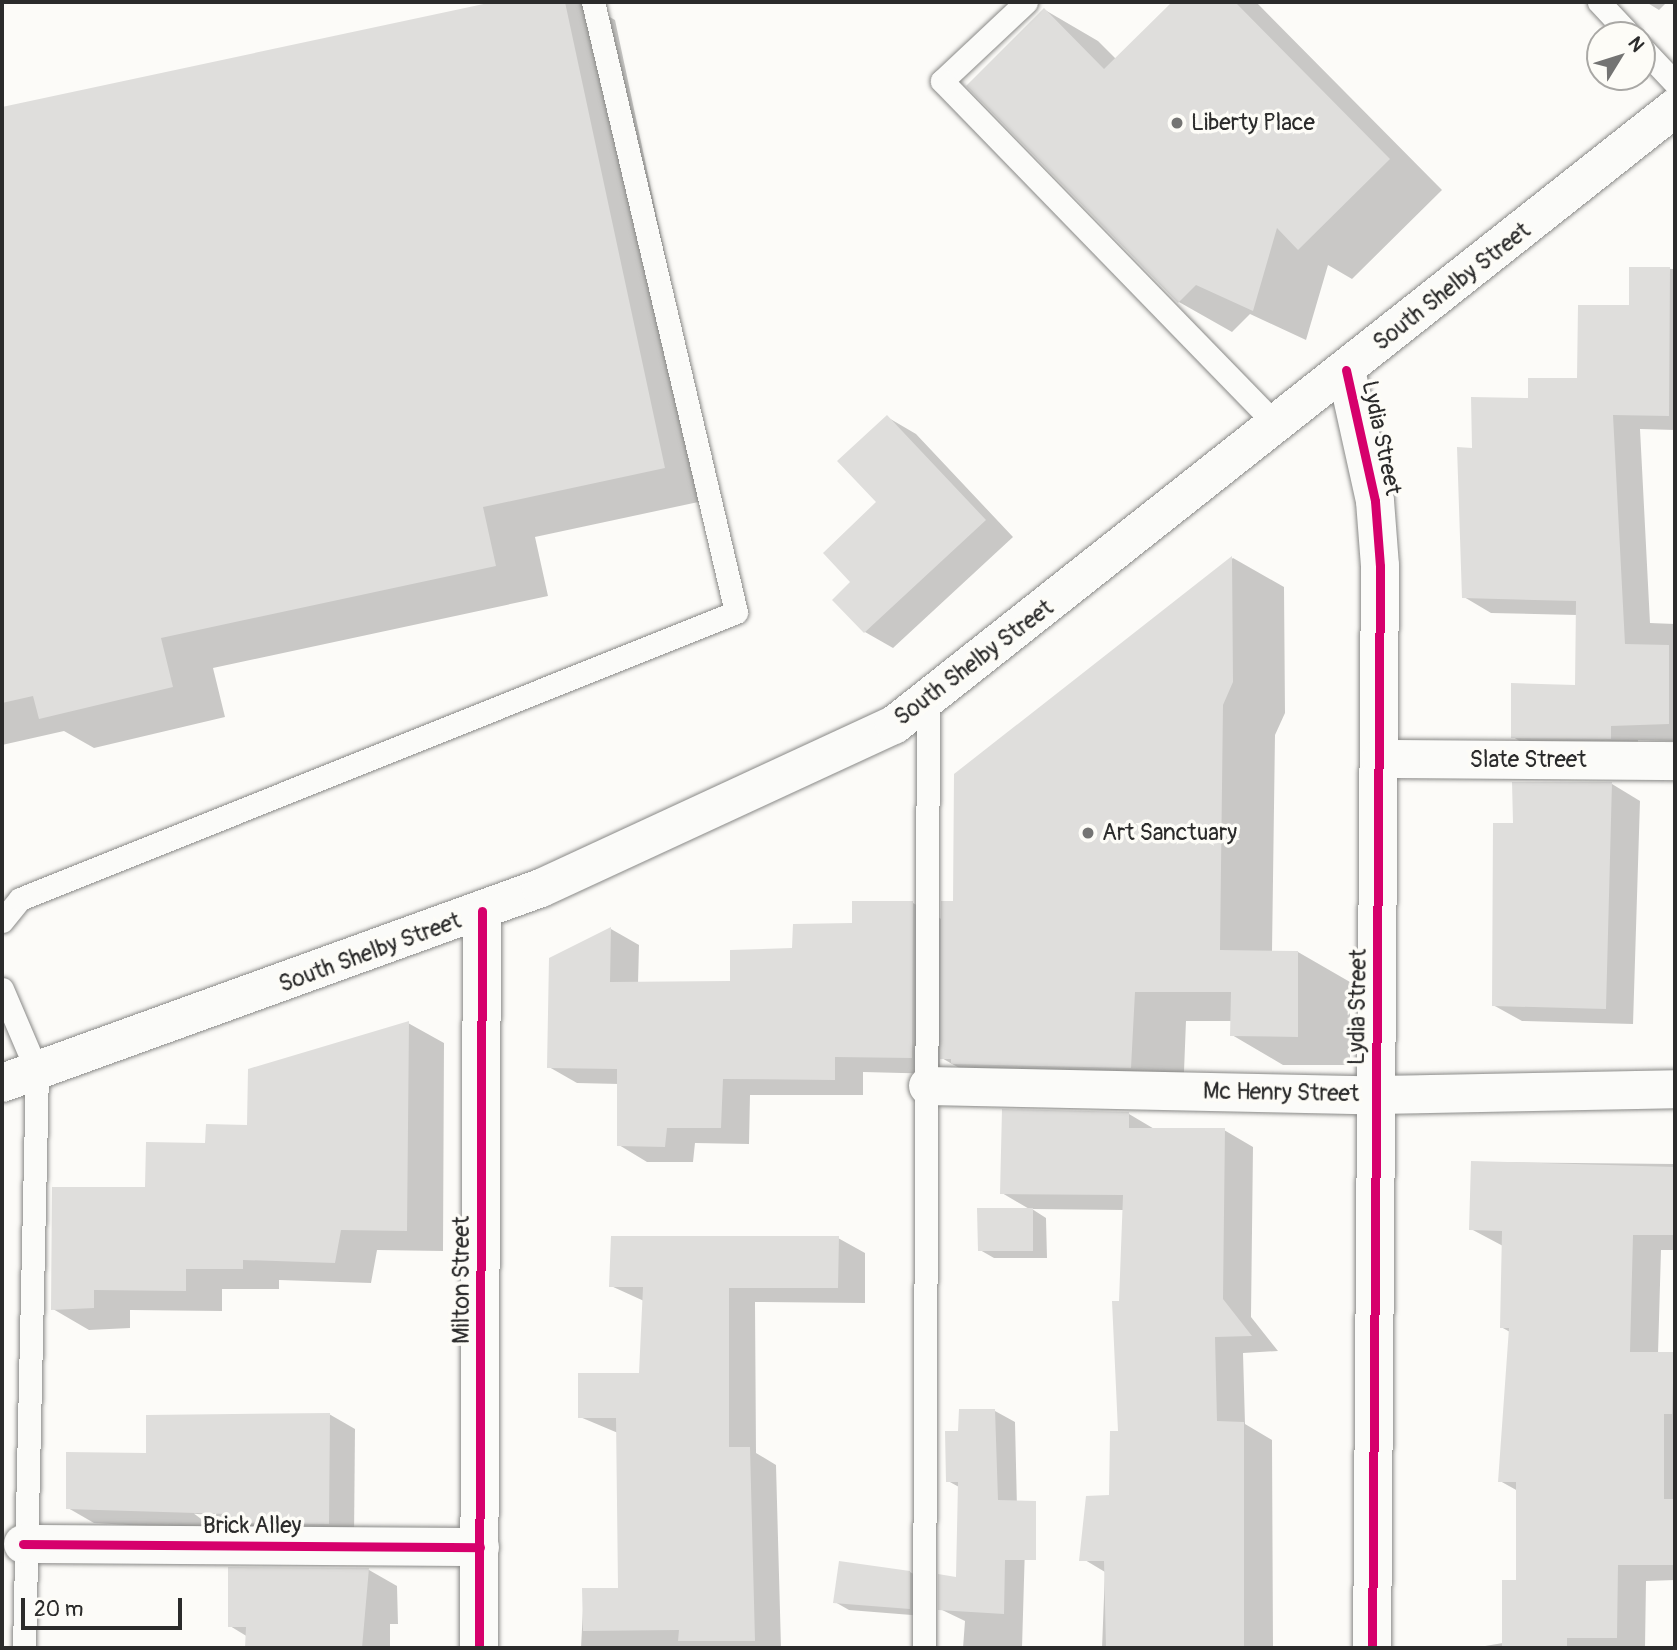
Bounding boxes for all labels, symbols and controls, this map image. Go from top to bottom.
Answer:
north arrow [1586,21,1656,91]
text: N [1623,32,1649,57]
place label: Liberty Place [1191,109,1315,137]
marker: Liberty Place [1169,115,1185,131]
street label: South Shelby Street [1368,217,1536,357]
street label: Lydia Street [1355,378,1407,498]
street label: South Shelby Street [889,594,1059,732]
street label: Slate Street [1470,746,1586,774]
place label: Art Sanctuary [1102,819,1237,847]
marker: Art Sanctuary [1080,825,1096,841]
street label: South Shelby Street [275,907,465,999]
street label: Lydia Street [1343,949,1373,1065]
street label: Mc Henry Street [1203,1078,1359,1108]
street label: Milton Street [448,1216,476,1344]
street label: Brick Alley [203,1512,301,1540]
scale bar [24,1584,186,1628]
text: 20 m [34,1596,83,1623]

